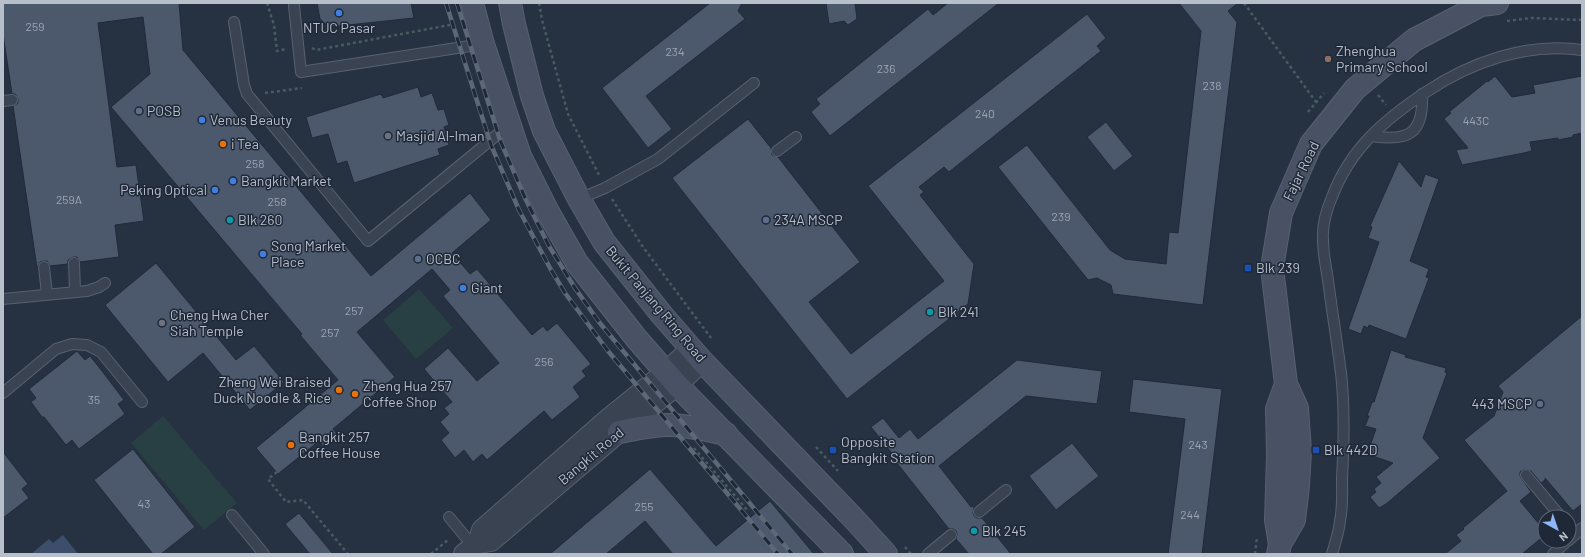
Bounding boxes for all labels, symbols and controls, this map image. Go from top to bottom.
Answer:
marker: NTUC Pasar [334,8,344,18]
house number: 259 [26,19,44,33]
place label: NTUC Pasar [303,19,375,36]
place label: Zhenghua Primary School [1336,42,1428,75]
house number: 234 [665,44,685,58]
marker: Zhenghua Primary School [1323,54,1333,64]
house number: 236 [877,61,895,75]
house number: 238 [1203,78,1221,92]
place label: POSB [147,102,181,119]
marker: POSB [134,106,144,116]
house number: 240 [975,106,995,120]
place label: Venus Beauty [210,111,293,128]
house number: 443C [1463,113,1489,127]
marker: Venus Beauty [197,115,207,125]
place label: Masjid Al-Iman [396,127,484,144]
marker: Masjid Al-Iman [383,131,393,141]
place label: i Tea [231,135,259,152]
street label: Fajar Road [1279,138,1322,203]
marker: i Tea [218,139,228,149]
house number: 258 [246,156,264,170]
place label: Bangkit Market [241,172,332,189]
marker: Bangkit Market [228,176,238,186]
place label: Peking Optical [120,181,207,198]
marker: Peking Optical [210,185,220,195]
house number: 259A [56,192,82,206]
house number: 258 [268,194,286,208]
house number: 239 [1052,209,1070,223]
place label: Blk 260 [238,211,282,228]
place label: 234A MSCP [774,211,843,228]
marker: Blk 260 [225,215,235,225]
marker: 234A MSCP [761,215,771,225]
place label: Song Market Place [271,237,346,270]
street label: Bukit Panjang Ring Road [603,242,710,365]
marker: Song Market Place [258,249,268,259]
place label: OCBC [426,250,460,267]
marker: OCBC [413,254,423,264]
place label: Blk 239 [1256,259,1300,276]
marker: Blk 239 [1243,263,1253,273]
place label: Giant [471,279,503,296]
marker: Giant [458,283,468,293]
house number: 257 [345,303,363,317]
place label: Blk 241 [938,303,979,320]
place label: Cheng Hwa Cher Siah Temple [170,306,269,339]
marker: Blk 241 [925,307,935,317]
marker: Cheng Hwa Cher Siah Temple [157,318,167,328]
house number: 257 [321,325,339,339]
house number: 256 [535,354,553,368]
place label: Zheng Wei Braised Duck Noodle & Rice [213,373,331,406]
place label: Zheng Hua 257 Coffee Shop [363,377,452,410]
marker: Zheng Wei Braised Duck Noodle & Rice [334,385,344,395]
marker: Zheng Hua 257 Coffee Shop [350,389,360,399]
house number: 35 [88,392,100,406]
place label: 443 MSCP [1472,395,1532,412]
marker: 443 MSCP [1535,399,1545,409]
street label: Bangkit Road [554,423,627,488]
place label: Bangkit 257 Coffee House [299,428,381,461]
place label: Opposite Bangkit Station [841,433,935,466]
house number: 243 [1188,437,1208,451]
marker: Bangkit 257 Coffee House [286,440,296,450]
place label: Blk 442D [1324,441,1377,458]
marker: Opposite Bangkit Station [828,445,838,455]
marker: Blk 442D [1311,445,1321,455]
house number: 43 [138,496,150,510]
house number: 255 [635,499,653,513]
house number: 244 [1180,507,1200,521]
north arrow [1537,509,1577,549]
place label: Blk 245 [982,522,1026,539]
marker: Blk 245 [969,526,979,536]
text: N [1557,530,1571,544]

